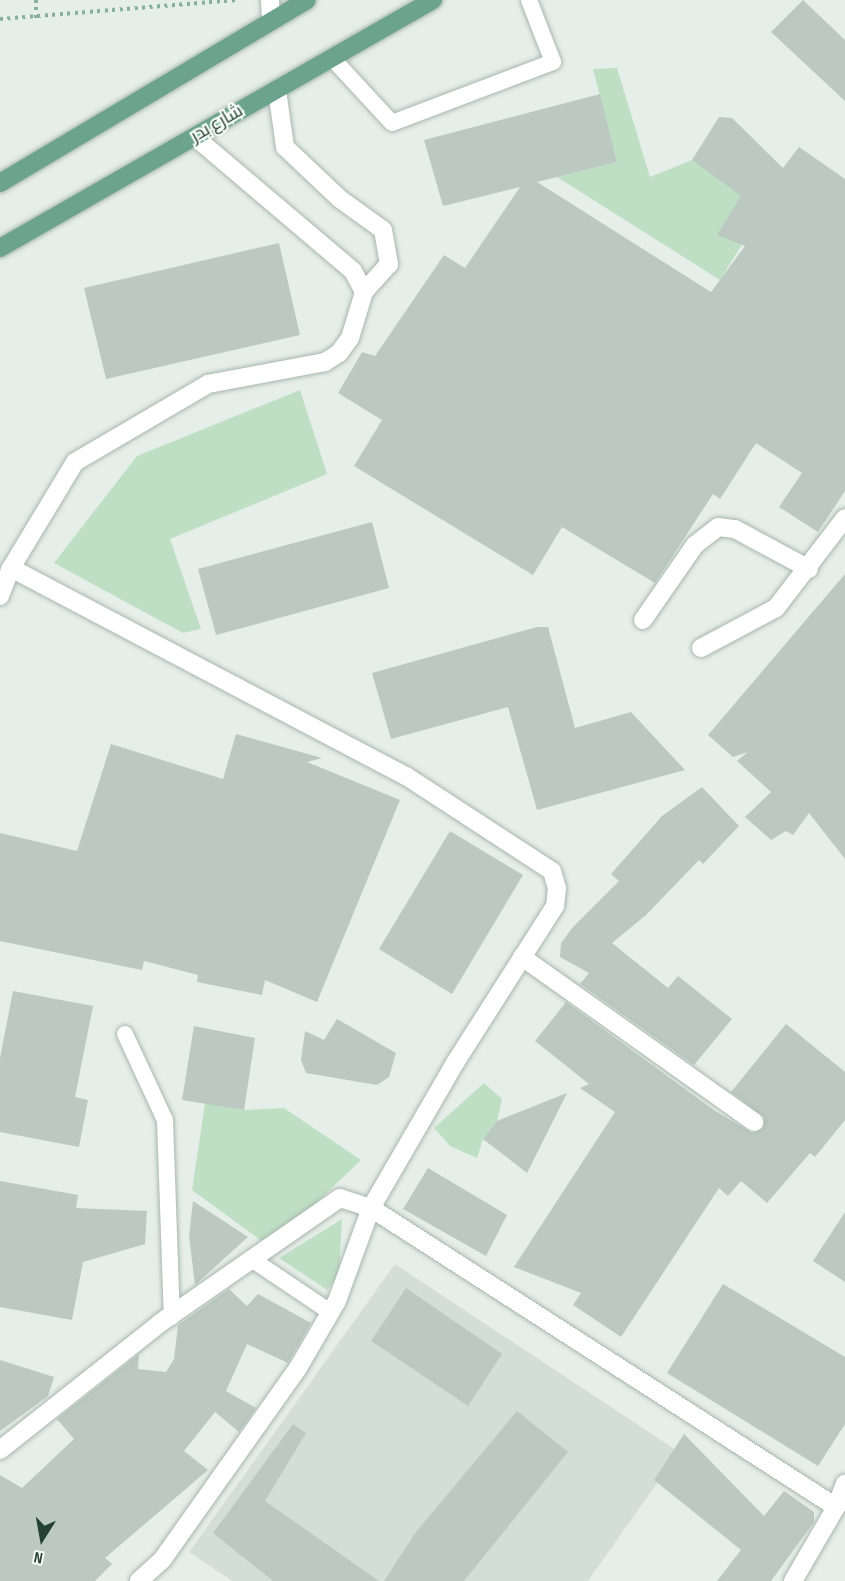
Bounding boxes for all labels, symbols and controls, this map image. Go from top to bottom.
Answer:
street label: شارع بدر [187,100,247,148]
north arrow [12,1509,72,1569]
text: N [32,1547,44,1567]

